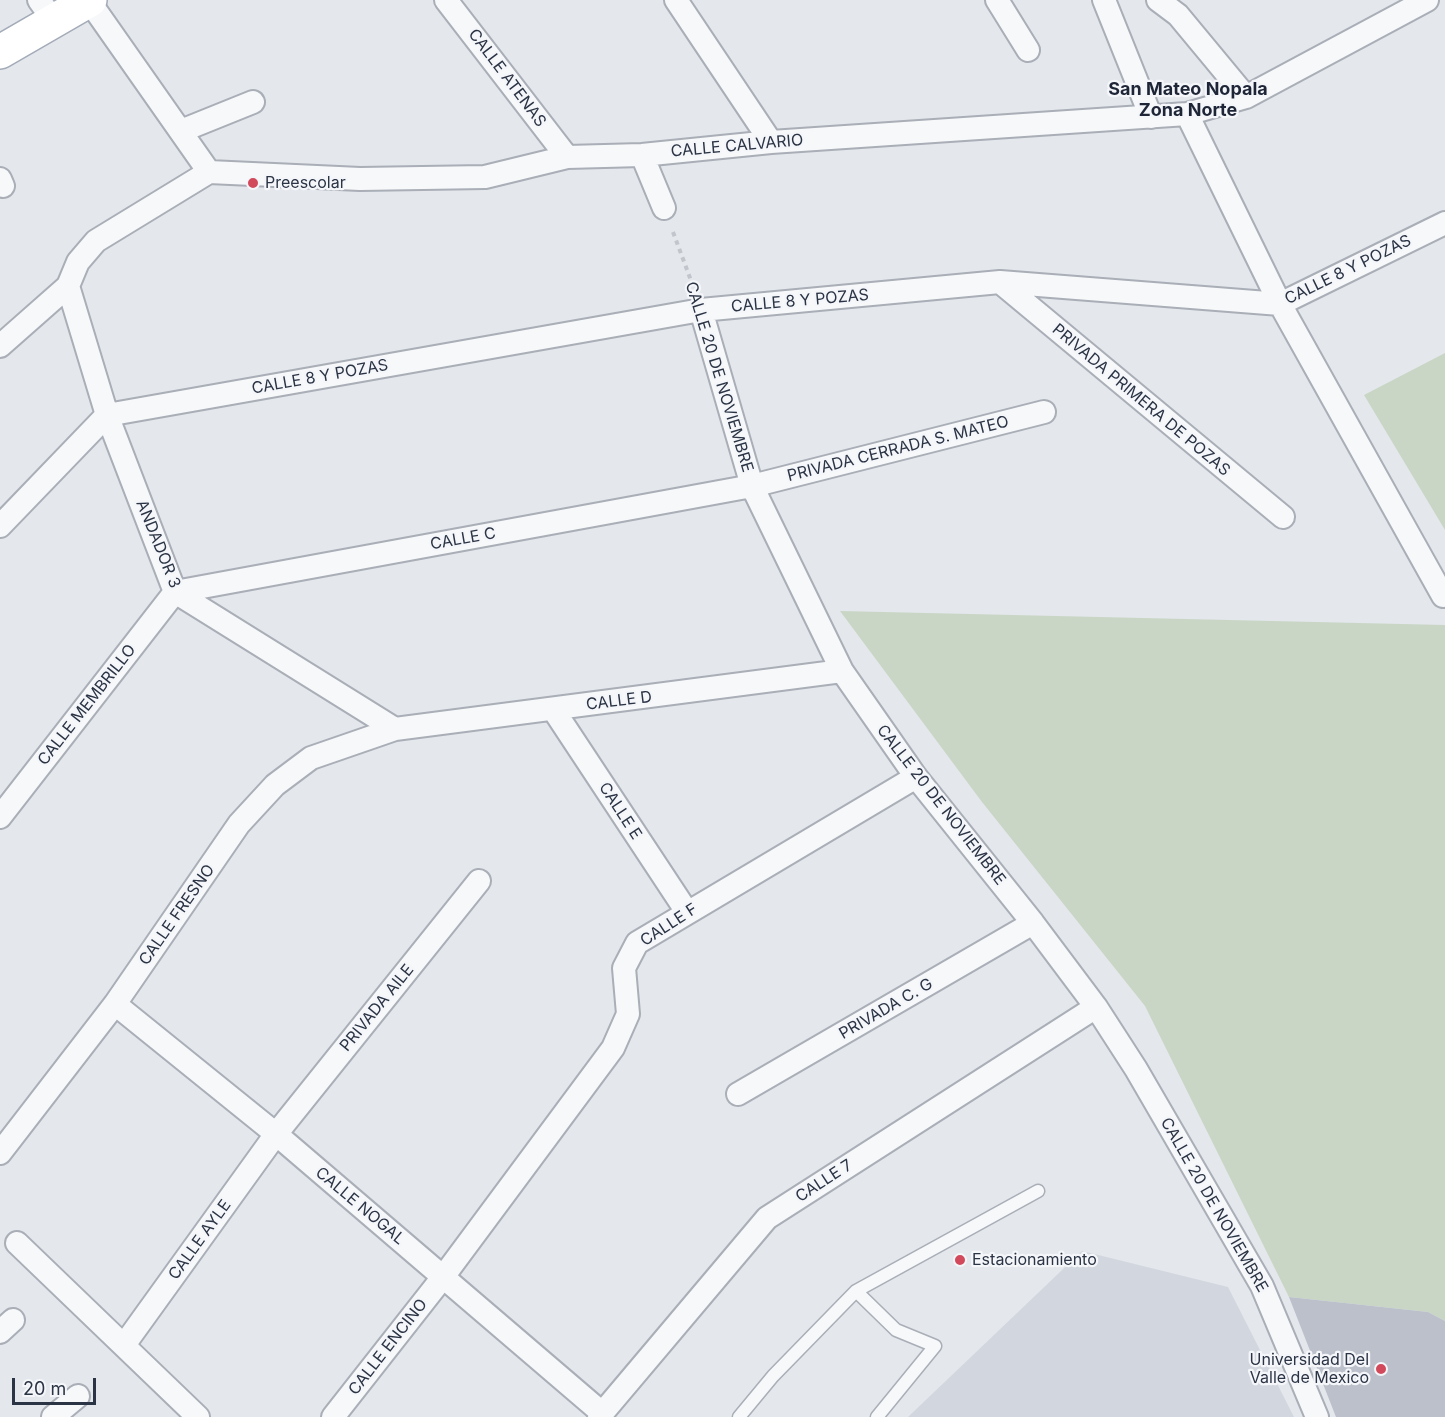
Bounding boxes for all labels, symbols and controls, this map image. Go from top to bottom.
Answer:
street label: CALLE ATENAS [464,25,550,131]
district label: San Mateo Nopala Zona Norte [1108,79,1268,122]
street label: CALLE CALVARIO [670,131,804,161]
place label: Preescolar [265,173,346,193]
marker: Preescolar [246,176,260,190]
street label: CALLE 8 Y POZAS [1282,231,1414,309]
street label: CALLE 20 DE NOVIEMBRE [681,279,757,475]
street label: CALLE 8 Y POZAS [730,285,870,317]
street label: PRIVADA PRIMERA DE POZAS [1048,320,1234,480]
street label: CALLE 8 Y POZAS [250,356,390,398]
street label: PRIVADA CERRADA S. MATEO [785,412,1011,486]
street label: ANDADOR 3 [132,497,184,591]
street label: CALLE C [429,524,497,554]
street label: CALLE MEMBRILLO [34,641,140,769]
street label: CALLE D [585,687,653,715]
street label: CALLE 20 DE NOVIEMBRE [872,721,1010,889]
street label: CALLE E [594,779,646,843]
street label: CALLE FRESNO [135,861,219,969]
street label: CALLE F [637,900,701,950]
street label: PRIVADA AILE [336,961,418,1055]
street label: PRIVADA C. G [836,974,936,1044]
street label: CALLE 20 DE NOVIEMBRE [1156,1114,1272,1296]
street label: CALLE 7 [792,1156,856,1206]
street label: CALLE NOGAL [311,1163,409,1249]
street label: CALLE AYLE [165,1196,235,1284]
place label: Estacionamiento [972,1250,1097,1270]
marker: Estacionamiento [953,1253,967,1267]
street label: CALLE ENCINO [345,1295,431,1399]
place label: Universidad Del Valle de Mexico [1250,1350,1369,1388]
marker: Universidad Del Valle de Mexico [1374,1362,1388,1376]
scale bar [15,1366,99,1404]
text: 20 m [23,1378,66,1399]

